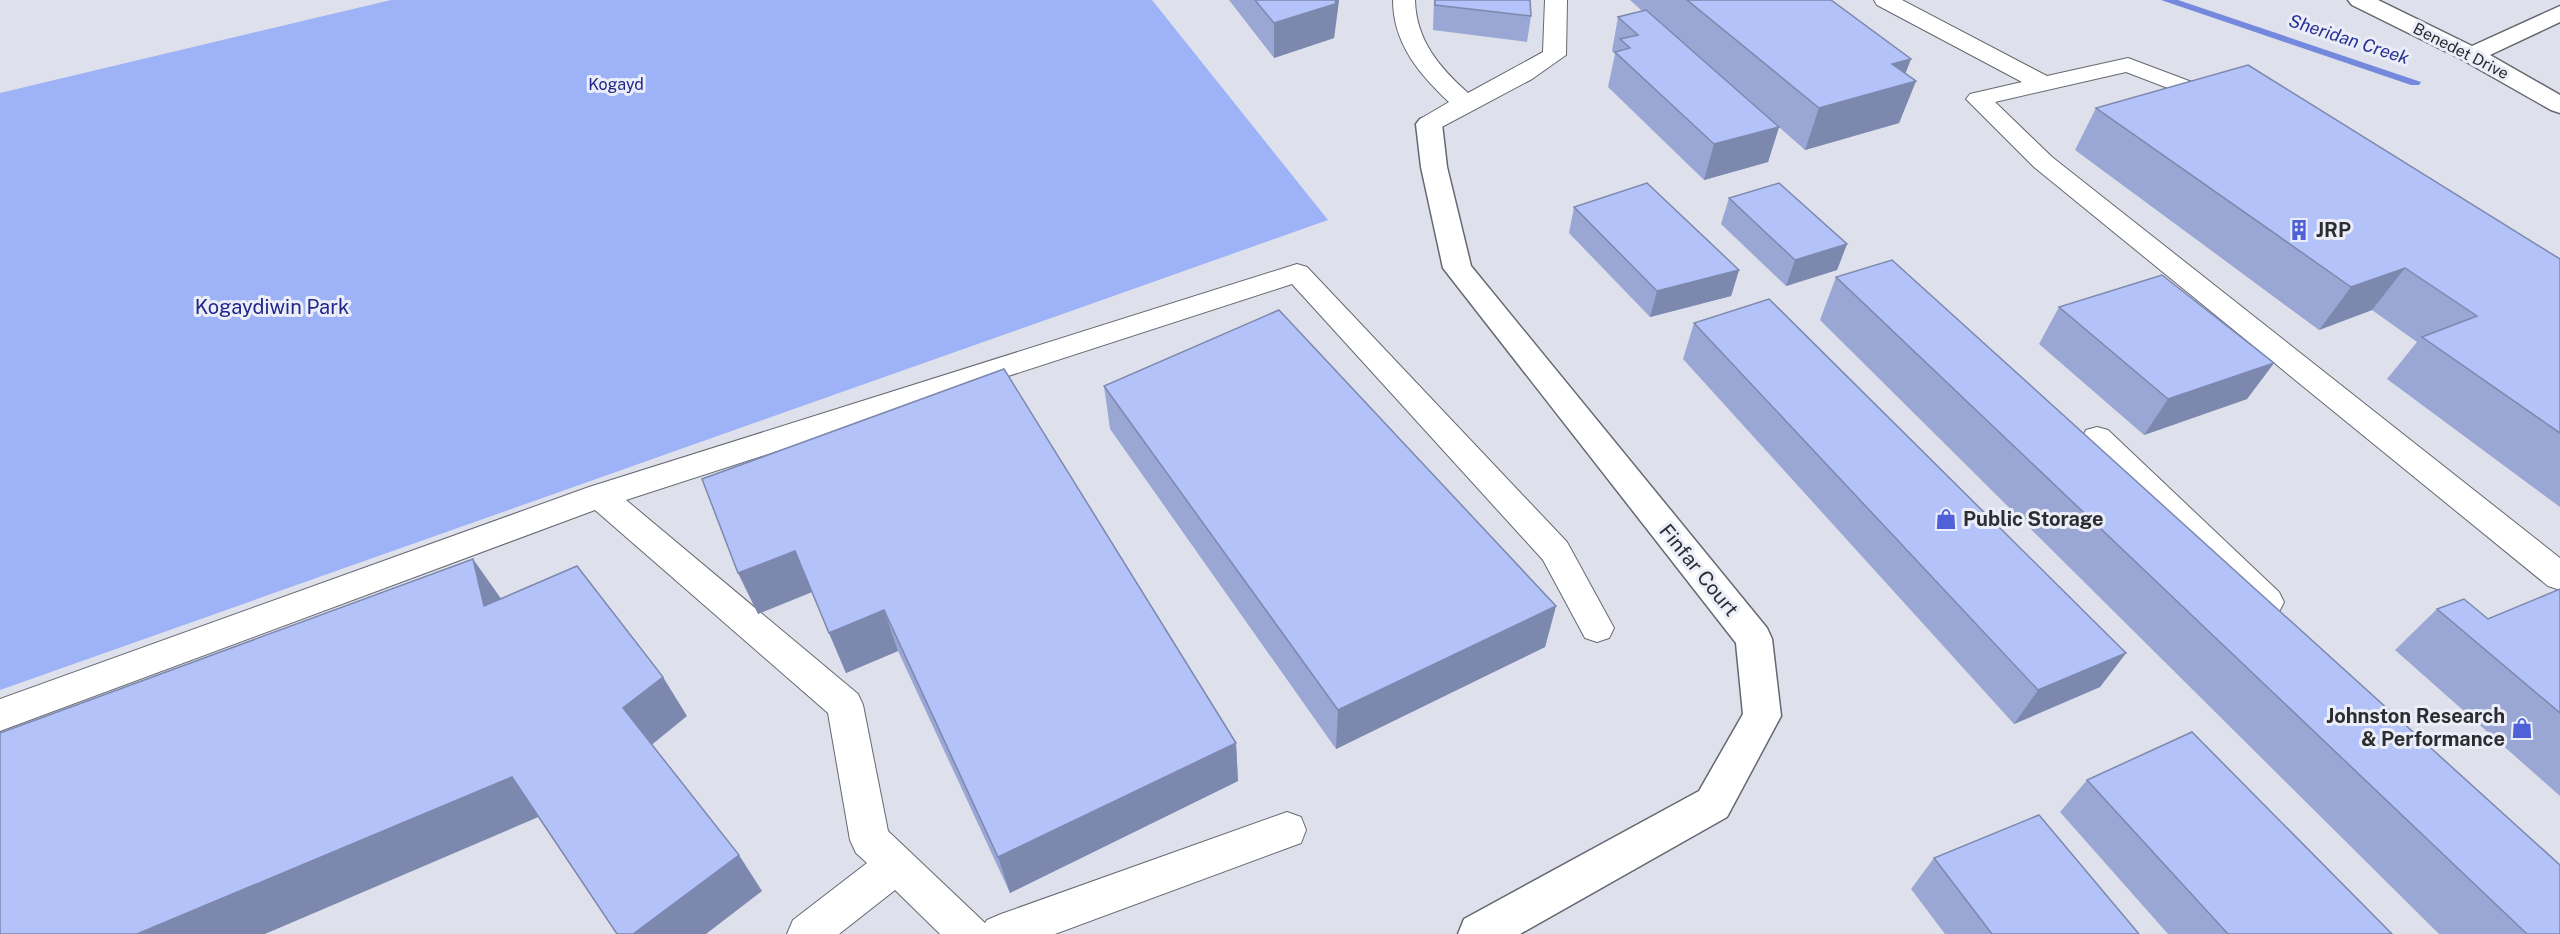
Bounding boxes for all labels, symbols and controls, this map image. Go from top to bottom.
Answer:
water label: Sheridan Creek [2286,10,2412,68]
street label: Benedet Drive [2410,19,2512,83]
park label: Kogayd [588,75,644,94]
building icon: JRP [2287,218,2311,242]
place label: JRP [2316,218,2351,242]
park label: Kogaydiwin Park [195,295,349,319]
shop icon: Public Storage [1934,507,1958,531]
place label: Public Storage [1963,507,2104,531]
street label: Finfar Court [1654,519,1744,621]
place label: Johnston Research & Performance [2326,704,2505,751]
shop icon: Johnston Research & Performance [2510,716,2534,740]

